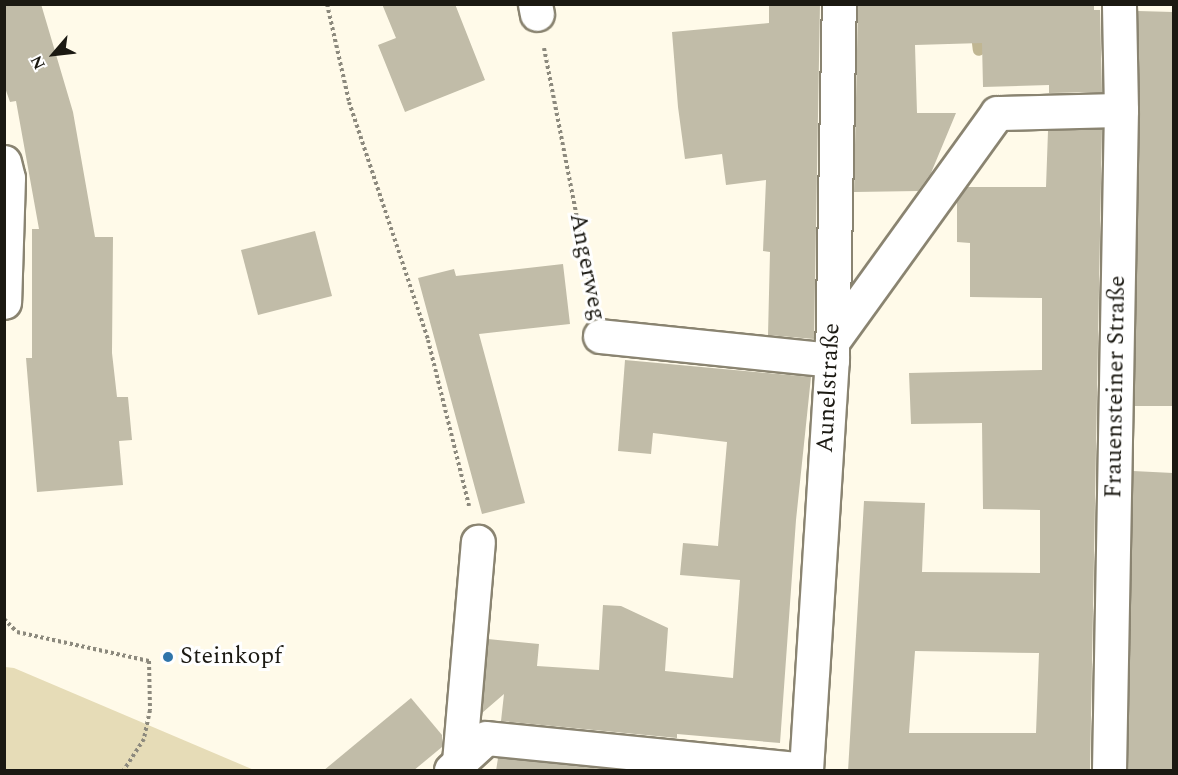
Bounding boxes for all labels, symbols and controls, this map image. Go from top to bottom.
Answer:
north arrow [24,24,84,84]
text: N [24,51,52,74]
street label: Angerweg [562,211,612,323]
street label: Frauensteiner Straße [1100,275,1132,499]
street label: Aunelstraße [811,322,847,454]
place label: Steinkopf [180,643,282,671]
marker: Steinkopf [161,650,175,664]

